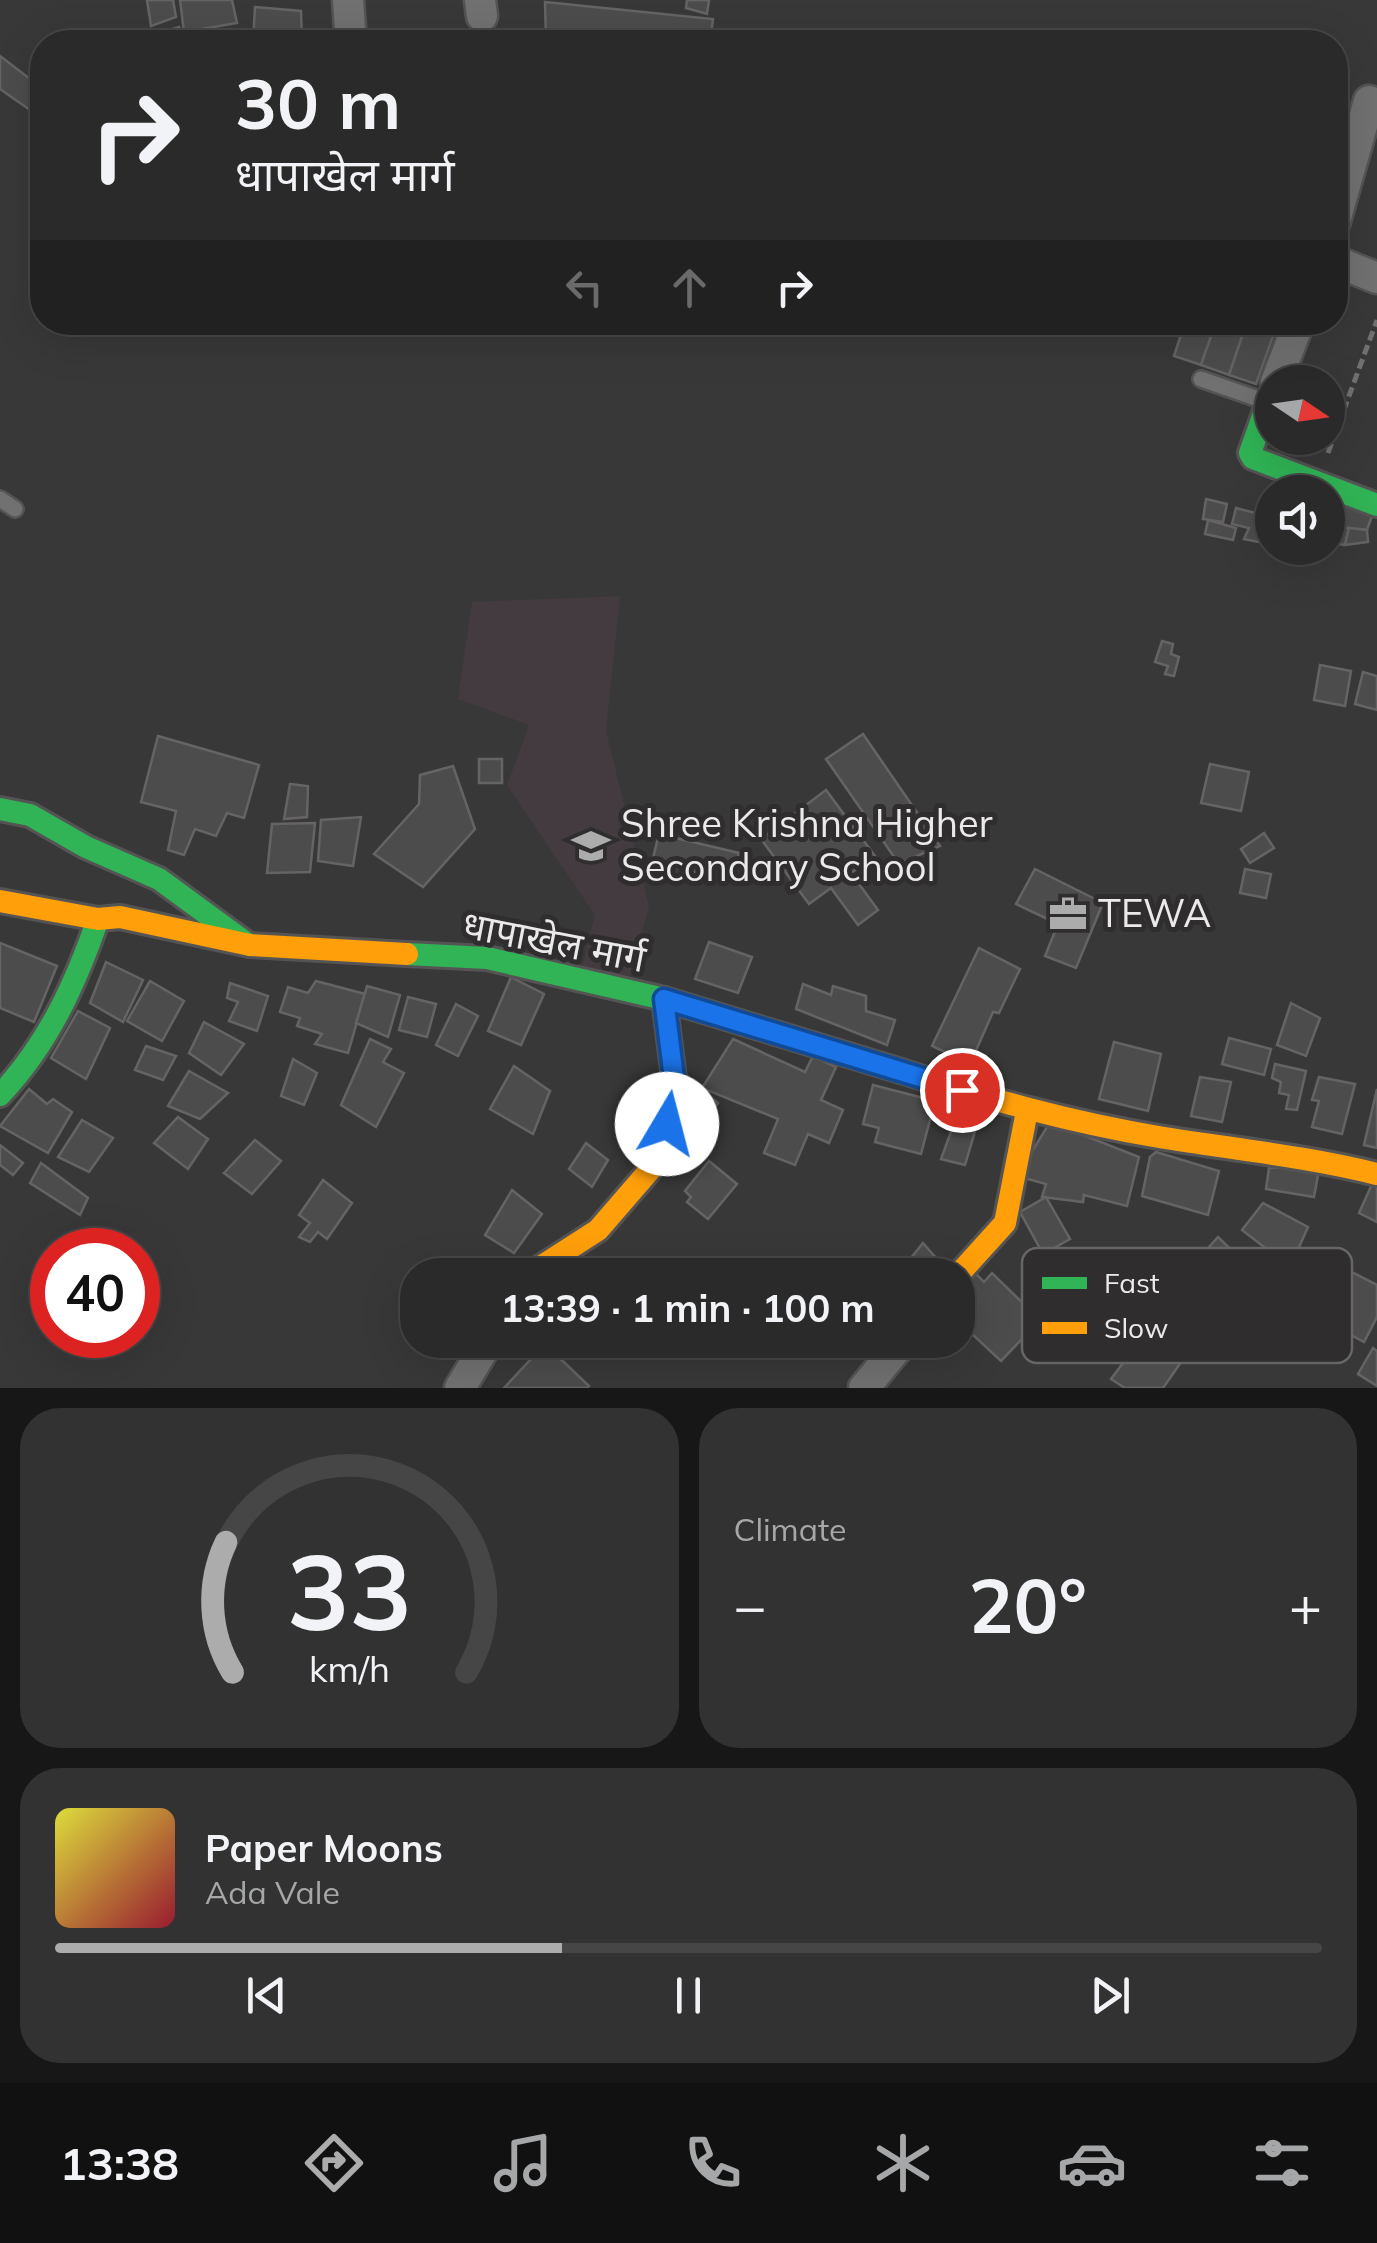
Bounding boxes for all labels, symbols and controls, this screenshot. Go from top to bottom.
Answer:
text: 30 m [235,59,401,147]
icon: right [70,70,200,200]
text: धापाखेल मार्ग [235,146,455,202]
icon: left [557,260,612,315]
icon: ahead [662,260,717,315]
icon: right [767,260,822,315]
north arrow [1255,365,1345,455]
map controls [1255,365,1345,565]
button: sound [1255,475,1345,565]
place label: Shree Krishna Higher Secondary School [621,799,993,891]
school or university icon: Shree Krishna Higher Secondary School [570,825,612,867]
place label: TEWA [1098,889,1211,937]
office icon: TEWA [1047,893,1089,935]
street label: धापाखेल मार्ग [459,900,651,982]
pin [920,1048,1005,1133]
icon: arrive [935,1063,990,1118]
position arrow [615,1072,719,1176]
speed limit sign: 40 [30,1228,160,1358]
legend [1022,1248,1352,1363]
text: Fast [1104,1265,1160,1300]
text: 13:39 · 1 min · 100 m [500,1284,875,1332]
text: Slow [1104,1310,1168,1345]
text: Climate [734,1509,846,1549]
text: 33 [287,1525,412,1656]
text: 20° [969,1558,1087,1652]
text: − [734,1571,767,1640]
text: + [1289,1571,1322,1640]
text: km/h [309,1646,390,1691]
text: Paper Moons [205,1824,443,1872]
text: Ada Vale [205,1872,340,1912]
icon: previous [239,1968,294,2023]
icon: pause [661,1968,716,2023]
icon: next [1083,1968,1138,2023]
icon: directions [299,2128,369,2198]
icon: music [488,2128,558,2198]
icon: phone [678,2128,748,2198]
icon: climate [868,2128,938,2198]
icon: car [1057,2128,1127,2198]
icon: filters [1247,2128,1317,2198]
text: 13:38 [60,2135,179,2191]

